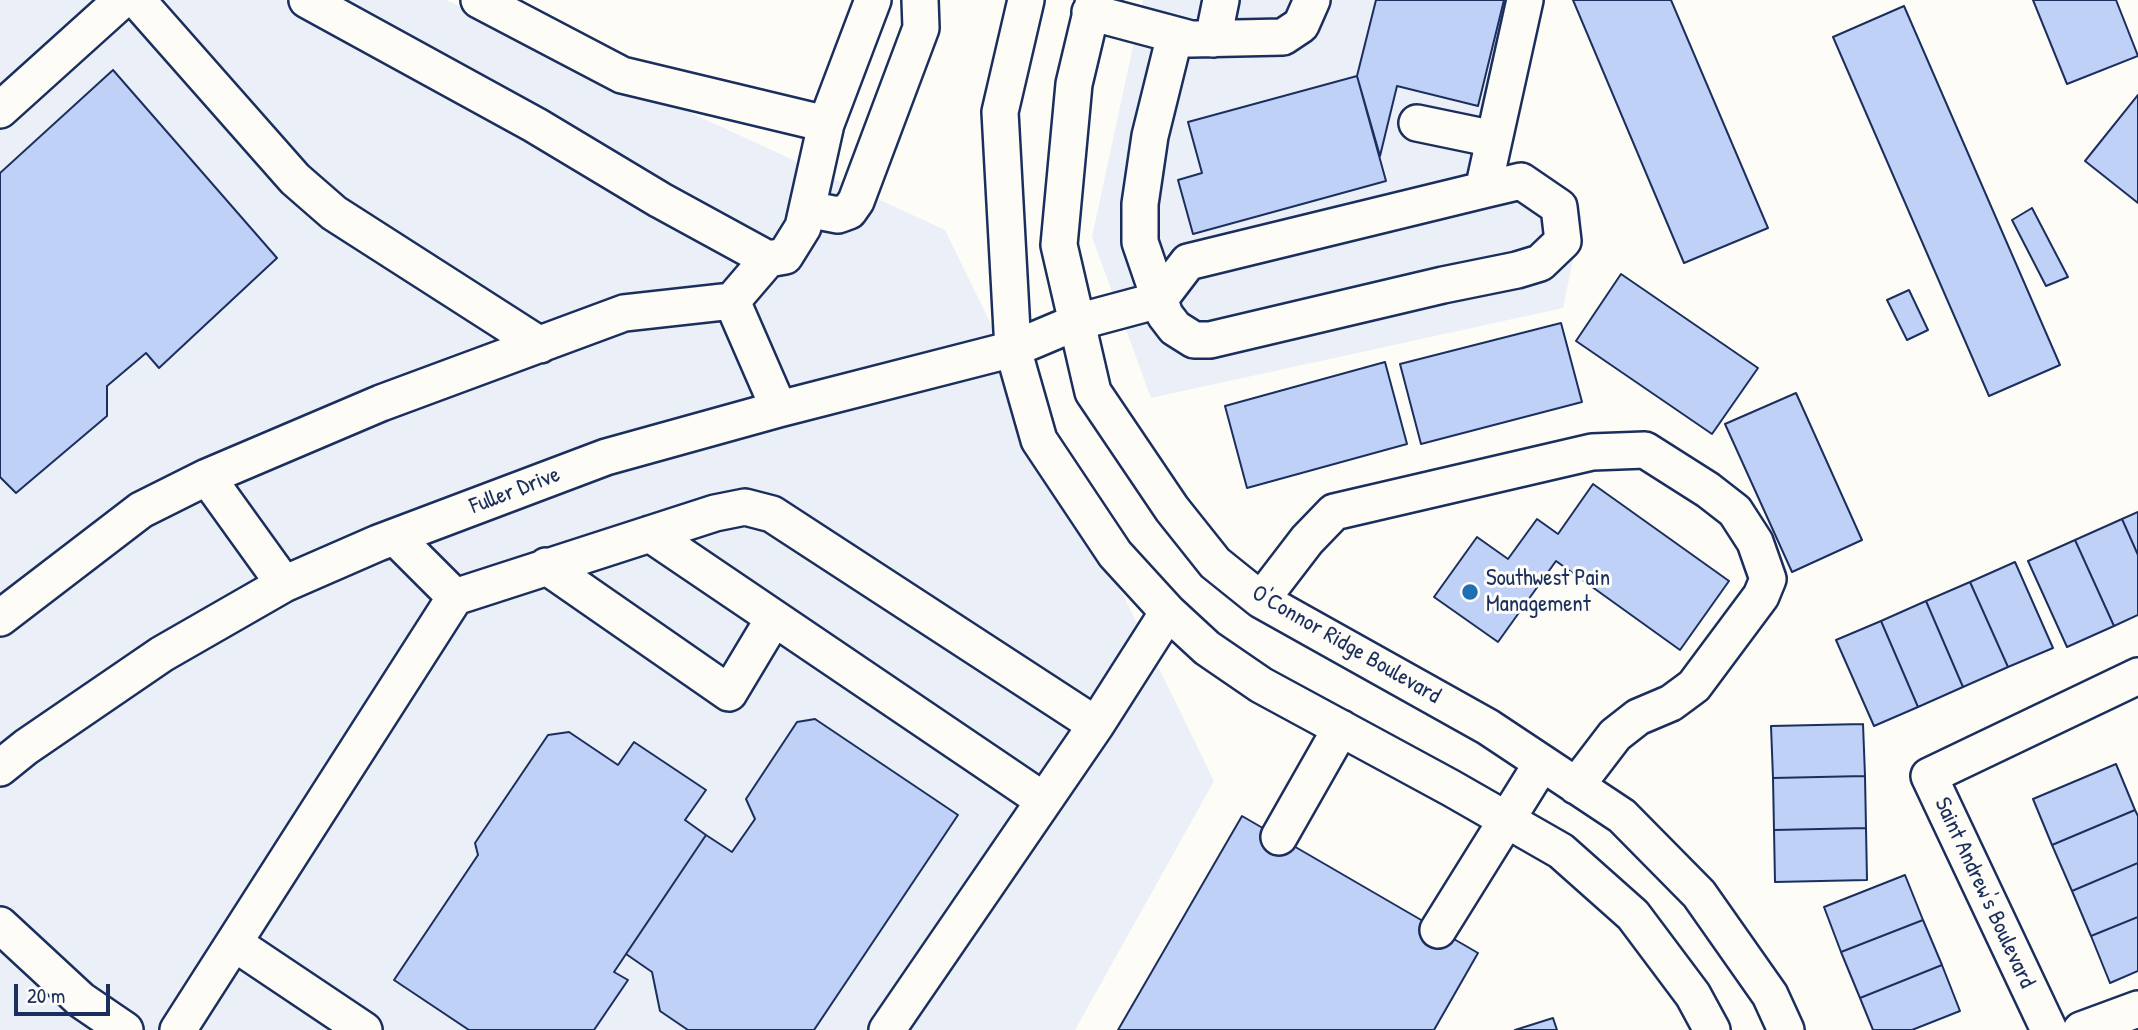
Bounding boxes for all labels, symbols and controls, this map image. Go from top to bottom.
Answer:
street label: Fuller Drive [466,461,564,521]
place label: Southwest Pain Management [1486,565,1610,619]
street label: O'Connor Ridge Boulevard [1247,580,1445,710]
marker: Southwest Pain Management [1460,582,1480,602]
street label: Saint Andrew's Boulevard [1928,793,2040,993]
scale bar [18,970,114,1014]
text: 20 m [27,981,65,1010]

